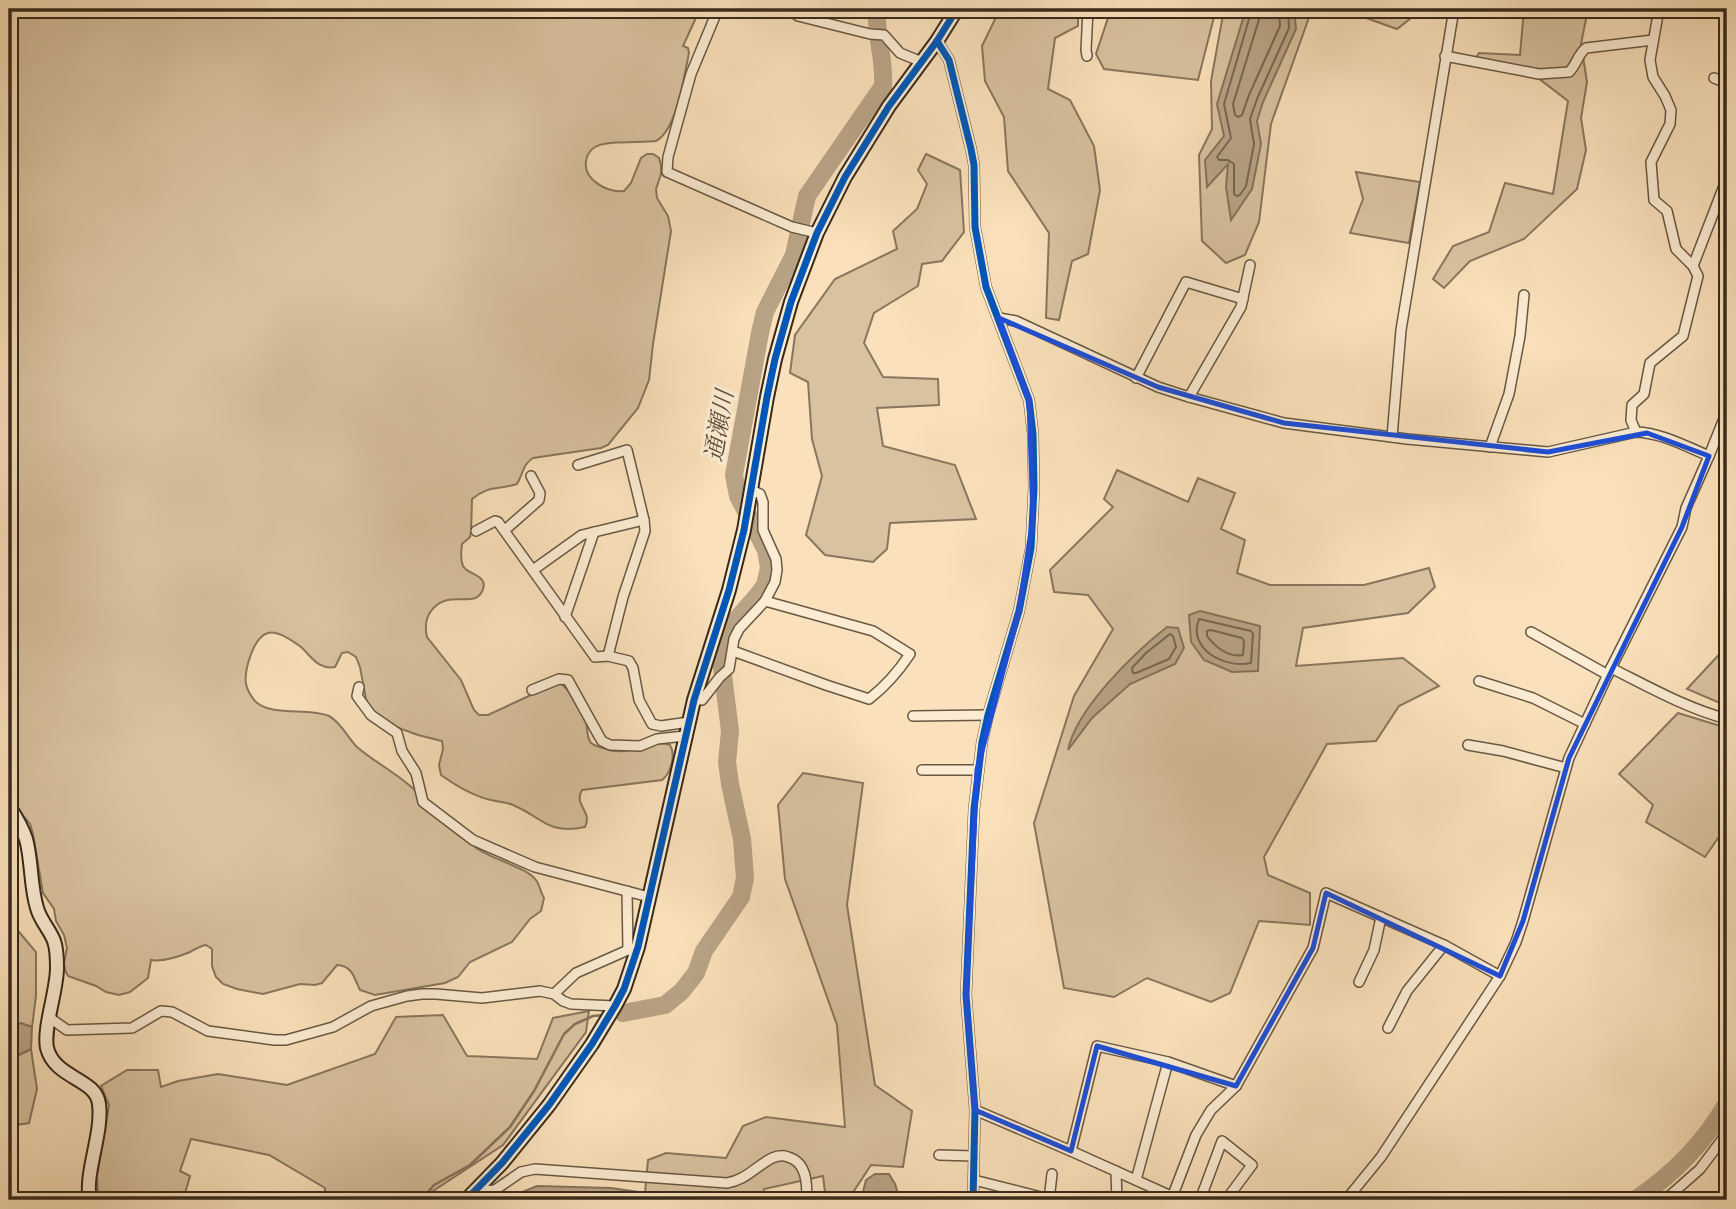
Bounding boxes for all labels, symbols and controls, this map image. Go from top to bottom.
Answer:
water label: 通瀬川 [699,385,740,464]

